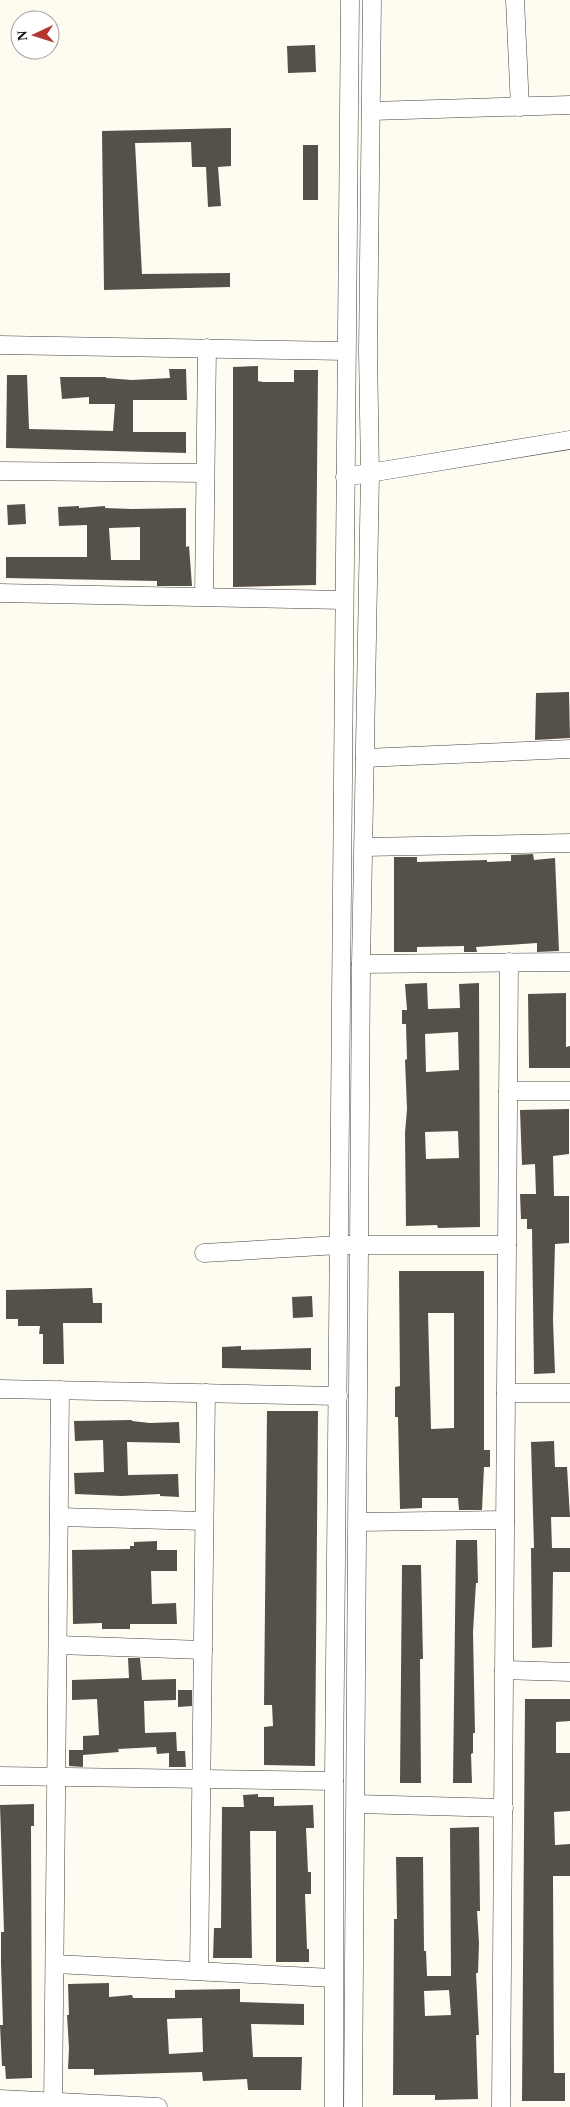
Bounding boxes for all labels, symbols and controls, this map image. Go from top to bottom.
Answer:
north arrow [10,10,60,60]
text: N [15,30,30,41]

